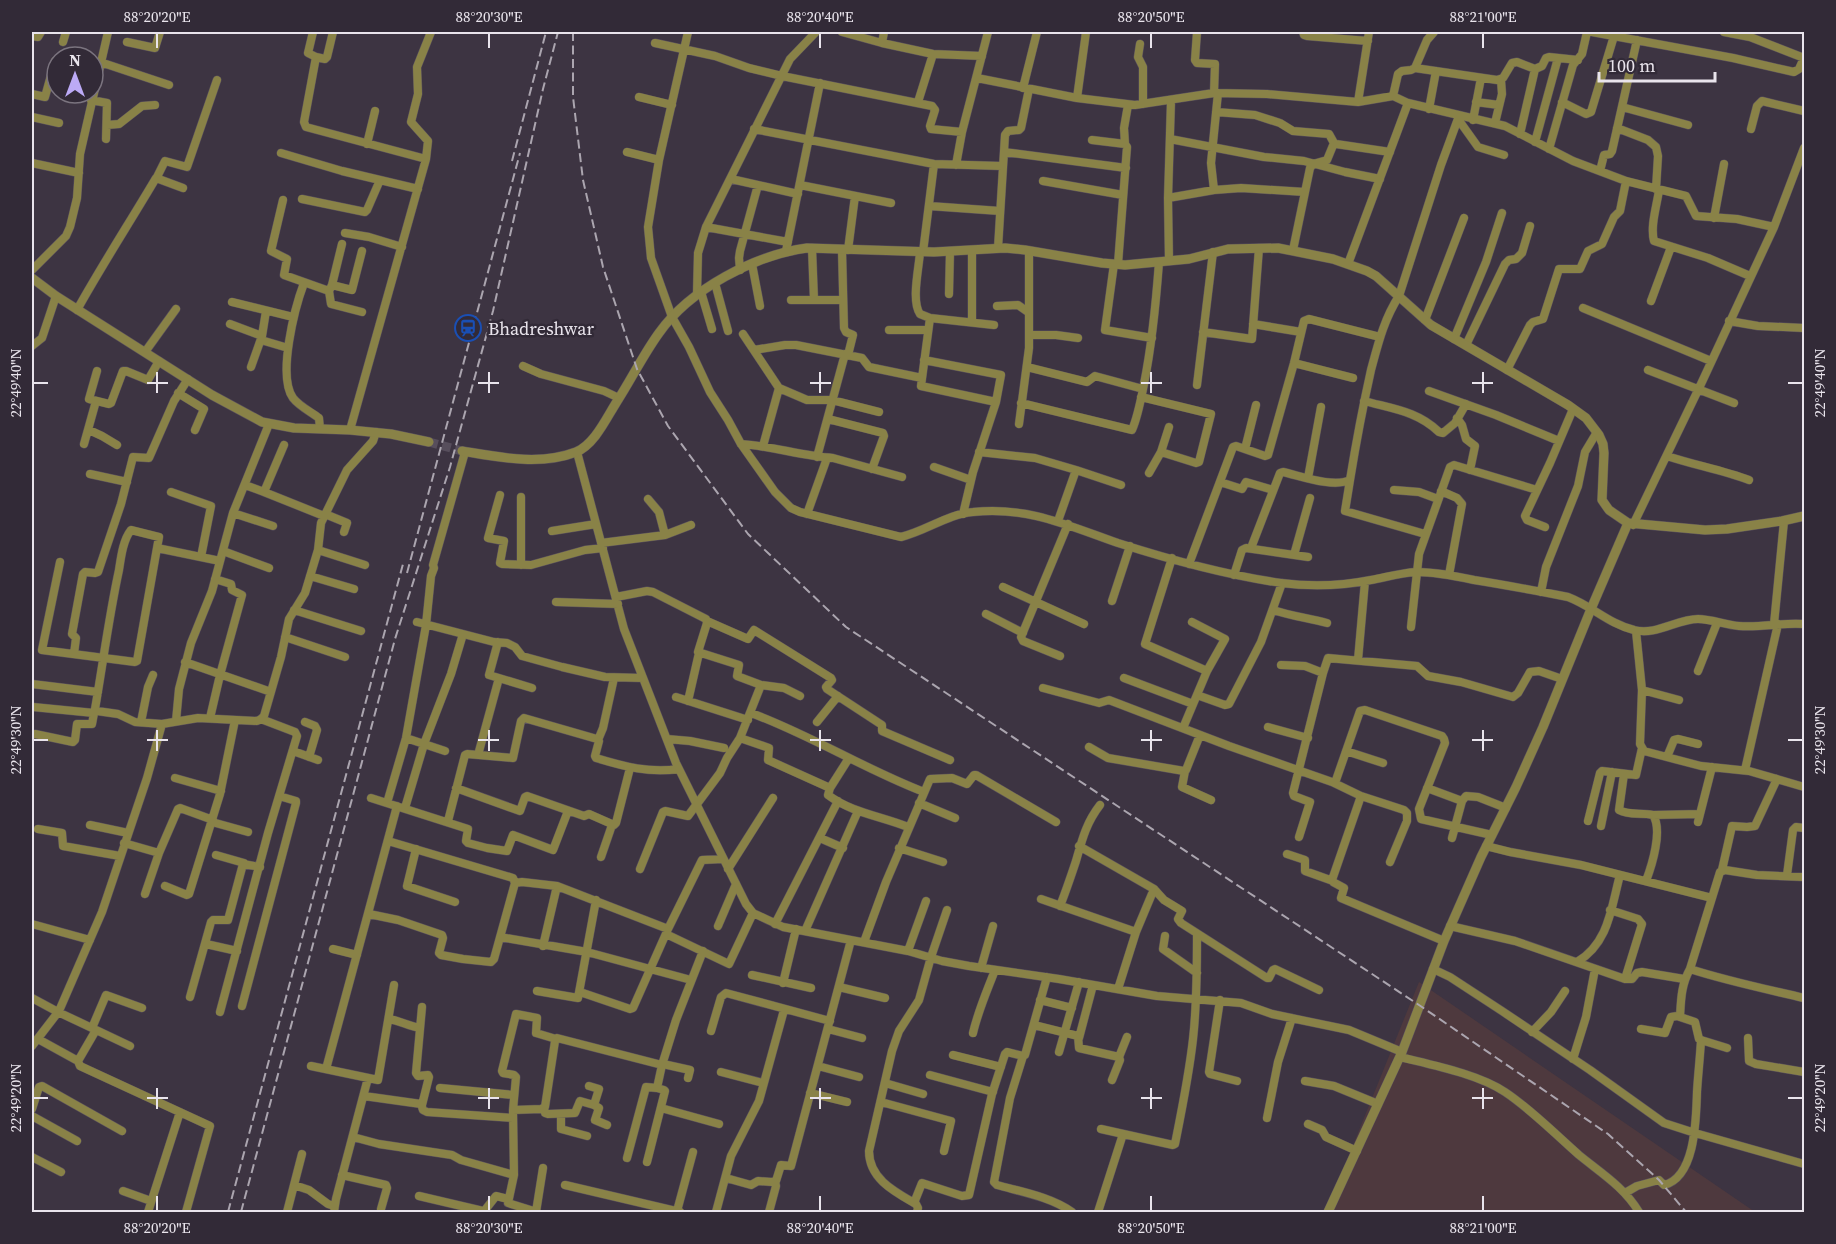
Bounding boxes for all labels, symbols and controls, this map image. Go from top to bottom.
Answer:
text: 88°20'20"E [123,6,191,27]
text: 88°20'30"E [455,6,523,27]
text: 88°20'40"E [786,6,854,27]
text: 88°20'50"E [1117,6,1185,27]
text: 88°21'00"E [1449,6,1517,27]
north arrow [45,45,105,105]
scale bar [1599,45,1714,83]
text: N [69,49,81,71]
text: 100 m [1608,53,1655,78]
station icon: Bhadreshwar [453,313,483,343]
place label: Bhadreshwar [488,316,594,341]
text: 22°49'40"N [5,348,26,418]
text: 22°49'40"N [1809,348,1830,418]
text: 22°49'30"N [5,705,26,775]
text: 22°49'30"N [1809,705,1830,775]
text: 22°49'20"N [5,1063,26,1133]
text: 22°49'20"N [1809,1063,1830,1133]
text: 88°20'20"E [123,1217,191,1238]
text: 88°20'30"E [455,1217,523,1238]
text: 88°20'40"E [786,1217,854,1238]
text: 88°20'50"E [1117,1217,1185,1238]
text: 88°21'00"E [1449,1217,1517,1238]

